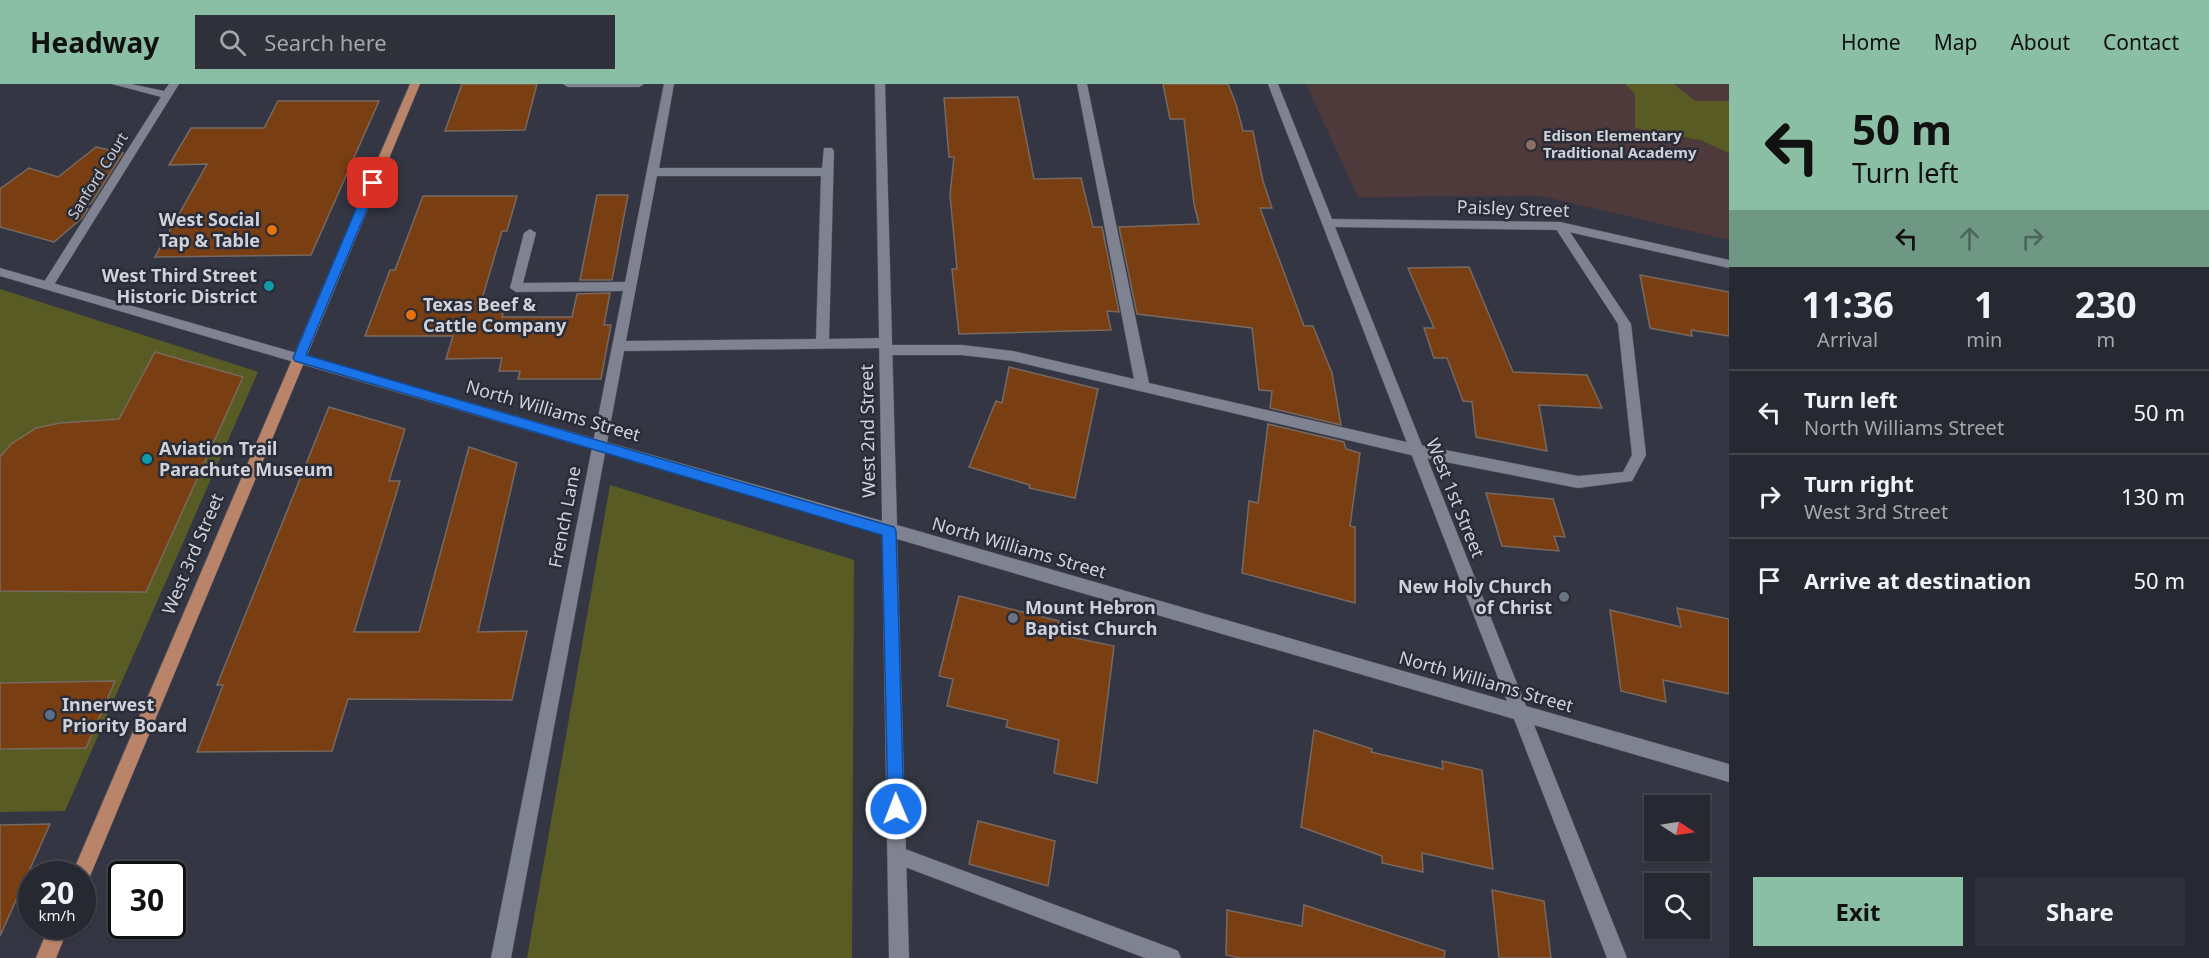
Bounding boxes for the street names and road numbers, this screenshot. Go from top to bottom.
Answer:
street label: Sanford Court [63,128,132,223]
street label: Paisley Street [1456,194,1570,222]
street label: West 2nd Street [854,363,880,498]
street label: North Williams Street [463,374,644,447]
street label: West 1st Street [1421,434,1491,561]
street label: French Lane [542,464,586,570]
street label: West 3rd Street [156,489,229,618]
street label: North Williams Street [929,511,1110,584]
street label: North Williams Street [1396,645,1577,718]

